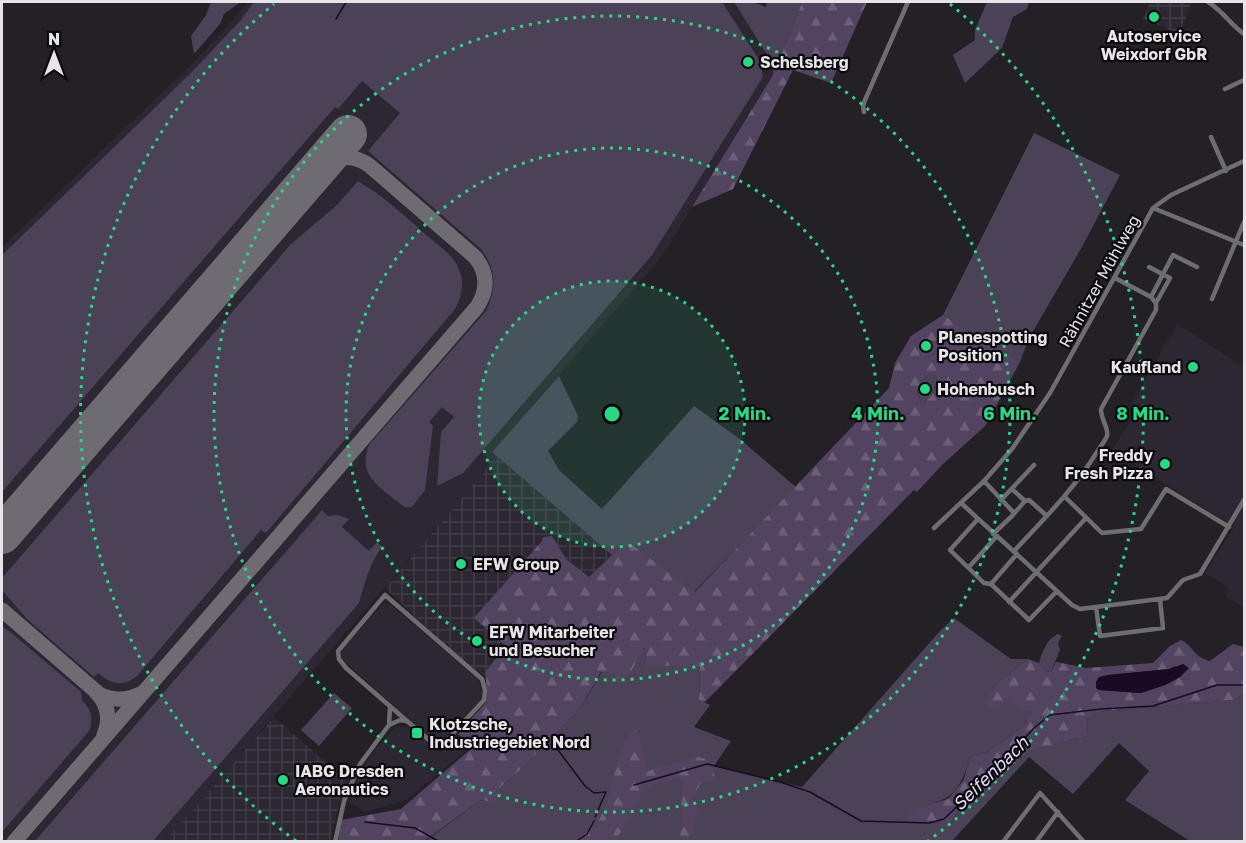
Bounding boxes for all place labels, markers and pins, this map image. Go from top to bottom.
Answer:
marker: Autoservice Weixdorf GbR [1147,10,1161,24]
place label: Autoservice Weixdorf GbR [1101,26,1207,64]
place label: Schelsberg [760,52,849,72]
marker: Schelsberg [741,55,755,69]
place label: Planespotting Position [938,327,1048,365]
marker: Planespotting Position [919,339,933,353]
place label: Kaufland [1111,357,1181,377]
marker: Kaufland [1186,360,1200,374]
place label: Hohenbusch [937,379,1035,399]
marker: Hohenbusch [918,382,932,396]
centre of rings [602,404,622,424]
place label: Freddy Fresh Pizza [1065,445,1153,483]
marker: Freddy Fresh Pizza [1158,457,1172,471]
place label: EFW Group [473,554,560,574]
marker: EFW Group [454,557,468,571]
place label: EFW Mitarbeiter und Besucher [489,622,615,660]
marker: EFW Mitarbeiter und Besucher [470,634,484,648]
place label: Klotzsche, Industriegebiet Nord [429,714,590,752]
marker: Klotzsche, Industriegebiet Nord [410,726,424,740]
place label: IABG Dresden Aeronautics [295,761,404,799]
marker: IABG Dresden Aeronautics [276,773,290,787]

